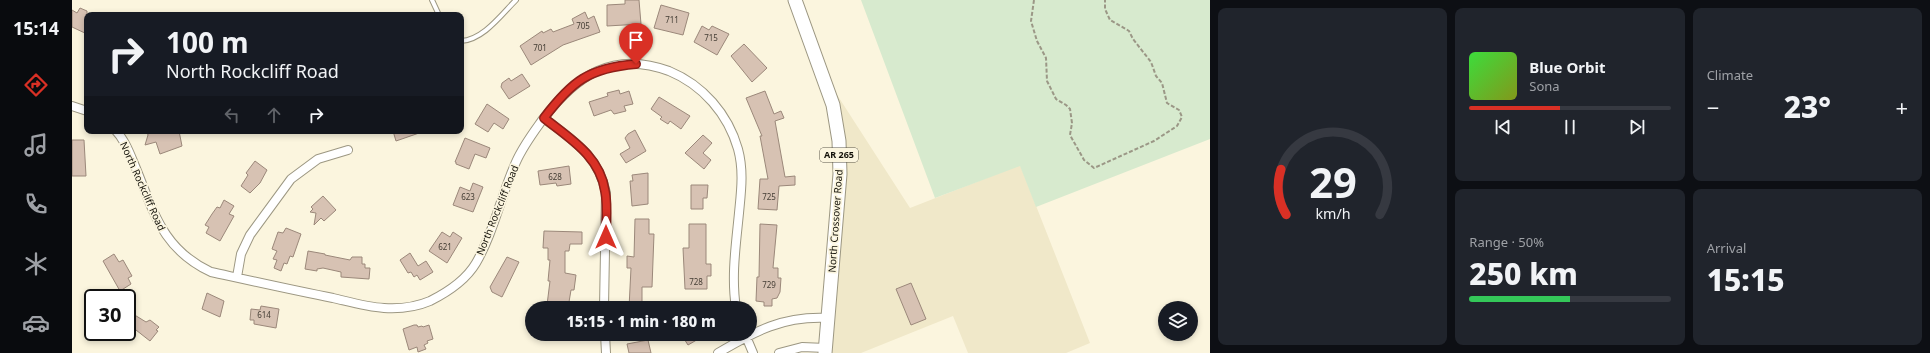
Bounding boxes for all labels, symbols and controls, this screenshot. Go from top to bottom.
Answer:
house number: 711 [665,14,679,25]
text: 15:14 [13,16,59,40]
house number: 705 [576,20,590,31]
text: 100 m [166,23,249,61]
pin [619,23,653,64]
icon: right [100,28,152,80]
icon: arrive [625,29,647,51]
house number: 715 [704,32,718,43]
house number: 701 [533,42,547,53]
text: Blue Orbit [1529,57,1605,77]
text: North Rockcliff Road [166,59,339,83]
text: Climate [1707,66,1753,84]
icon: directions [22,71,50,99]
text: Sona [1529,77,1560,95]
text: 23° [1784,86,1831,127]
text: − [1707,92,1719,122]
text: + [1895,92,1908,122]
icon: left [221,104,243,126]
icon: ahead [263,104,285,126]
icon: right [305,104,327,126]
icon: previous [1492,116,1514,138]
icon: pause [1559,116,1581,138]
icon: next [1626,116,1648,138]
icon: music [22,131,50,159]
street label: North Rockcliff Road [117,139,169,233]
road number: AR 265 [820,148,858,162]
text: 29 [1309,153,1356,209]
street label: North Rockcliff Road [473,163,521,257]
street label: North Crossover Road [824,169,846,273]
house number: 628 [548,171,562,182]
icon: phone [22,190,50,218]
house number: 623 [461,191,475,202]
house number: 725 [762,191,776,202]
text: km/h [1315,203,1350,222]
position arrow [585,216,627,258]
text: Range · 50% [1469,233,1544,251]
text: Arrival [1707,239,1746,257]
house number: 621 [438,241,452,252]
icon: climate [22,250,50,278]
text: 250 km [1469,253,1578,294]
text: 15:15 [1707,259,1785,300]
house number: 728 [689,276,703,287]
house number: 729 [762,279,776,290]
speed limit sign: 30 [84,289,136,341]
map controls [1158,301,1198,341]
button: layers [1158,301,1198,341]
icon: car [22,309,50,337]
house number: 614 [257,309,271,320]
text: 15:15 · 1 min · 180 m [566,311,716,331]

